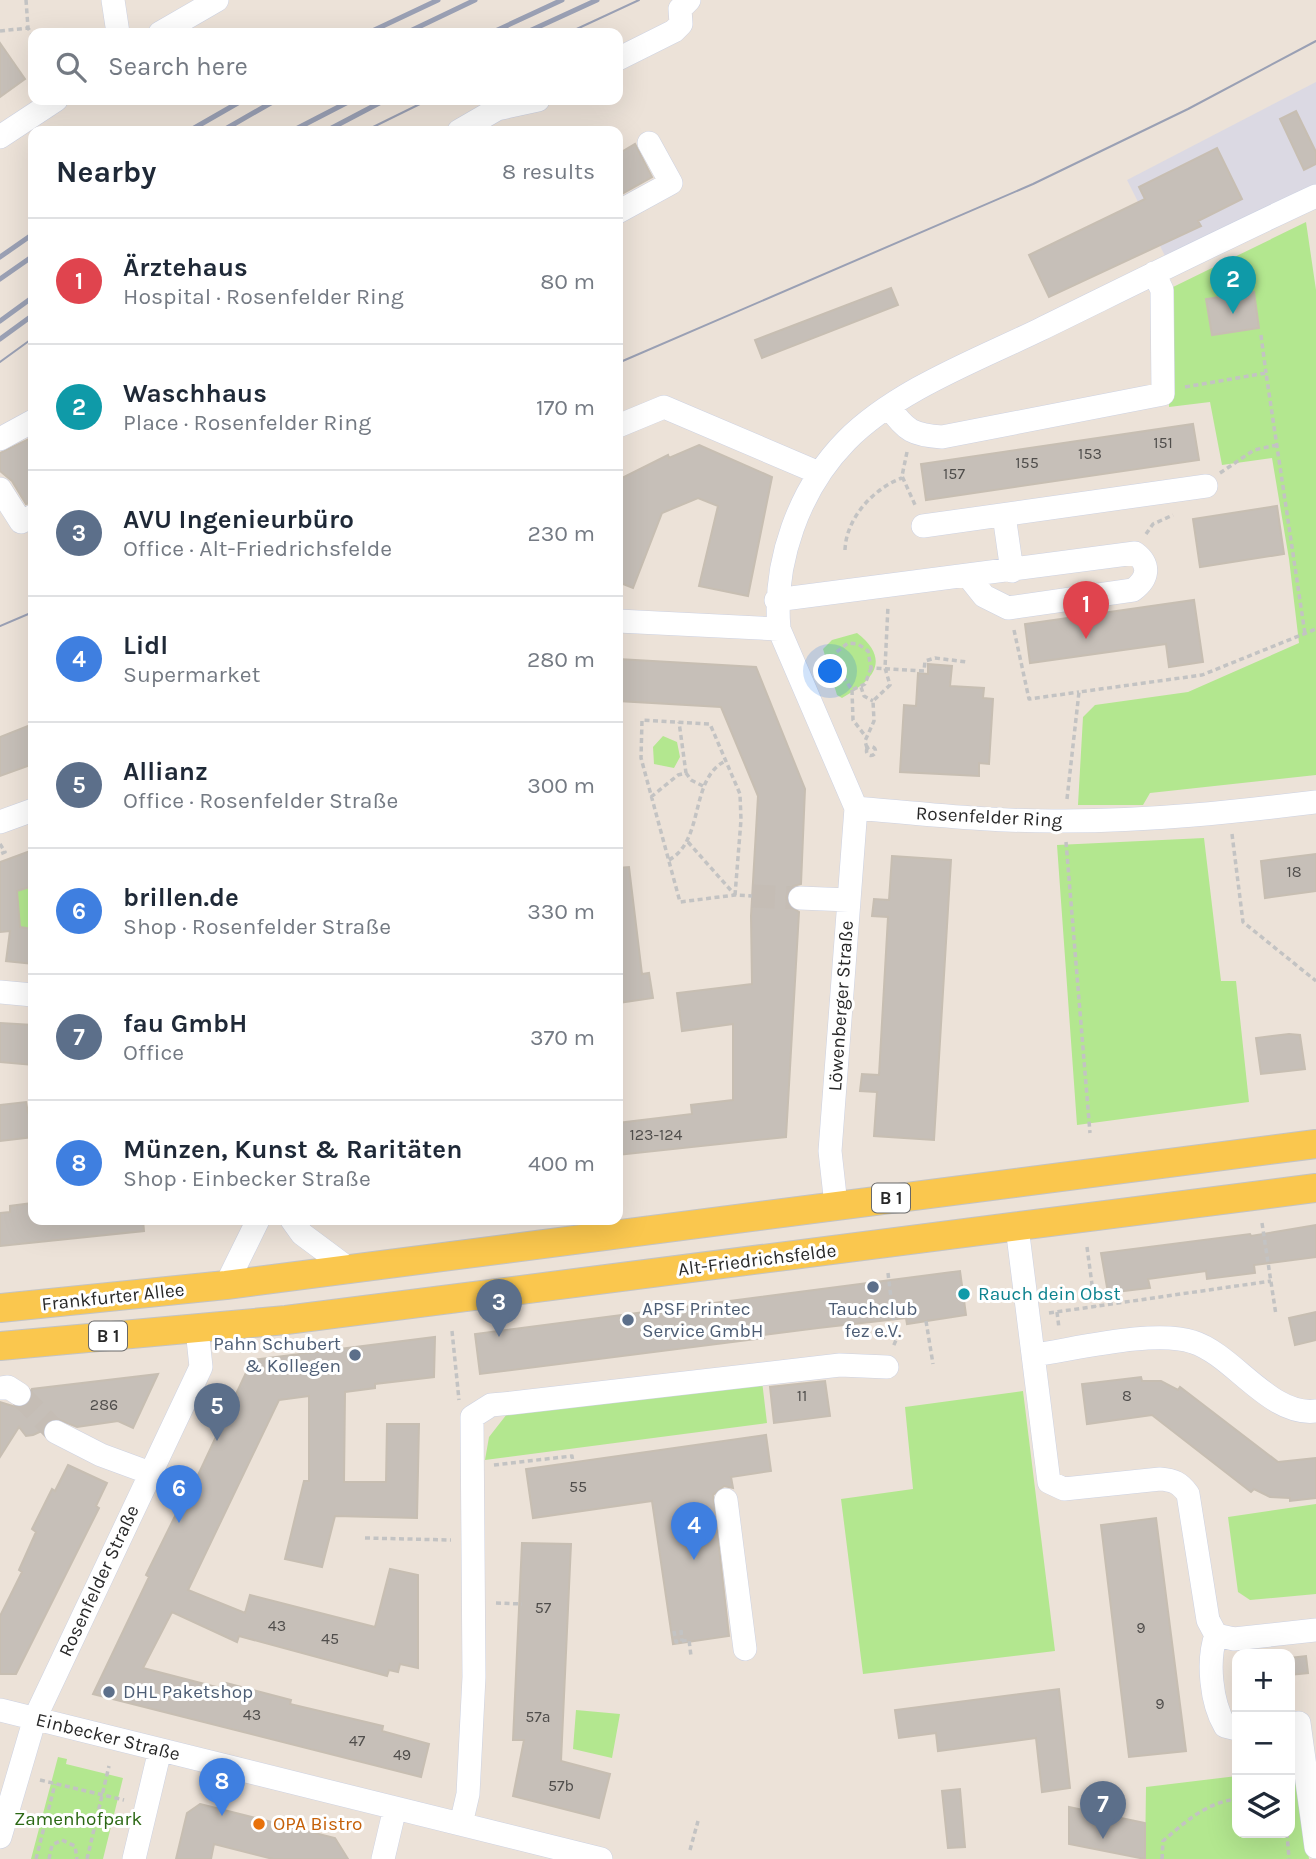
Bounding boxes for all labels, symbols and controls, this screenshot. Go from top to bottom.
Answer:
search box [28,28,623,105]
icon: search [52,48,90,86]
text: Search here [108,51,248,82]
text: Nearby [56,154,156,190]
text: 8 results [502,158,595,185]
text: Ärztehaus [123,252,248,283]
pin: 2 [1210,256,1256,314]
text: 1 [75,268,83,295]
text: 80 m [540,268,595,295]
text: Hospital · Rosenfelder Ring [123,283,404,310]
text: Waschhaus [123,378,267,409]
text: 2 [72,394,86,421]
text: 170 m [536,394,595,421]
text: Place · Rosenfelder Ring [123,409,371,436]
house number: 151 [1153,433,1173,452]
house number: 153 [1078,444,1102,463]
house number: 155 [1015,453,1039,472]
house number: 157 [943,464,965,483]
text: AVU Ingenieurbüro [123,504,354,535]
text: 3 [72,520,86,547]
text: 230 m [527,520,595,547]
text: Office · Alt-Friedrichsfelde [123,535,392,562]
pin: 1 [1063,581,1109,639]
text: Lidl [123,630,168,661]
text: 4 [72,646,86,673]
text: 280 m [527,646,595,673]
your location [813,654,847,688]
text: Supermarket [123,661,260,688]
text: Allianz [123,756,208,787]
text: 5 [72,772,86,799]
text: 300 m [527,772,595,799]
text: Office · Rosenfelder Straße [123,787,398,814]
street label: Rosenfelder Ring [915,802,1063,832]
house number: 18 [1286,862,1302,881]
text: brillen.de [123,882,239,913]
text: 6 [72,898,86,925]
text: 330 m [527,898,595,925]
text: Shop · Rosenfelder Straße [123,913,391,940]
street label: Löwenberger Straße [824,920,858,1092]
text: fau GmbH [123,1008,247,1039]
text: 7 [73,1024,85,1051]
text: 370 m [530,1024,595,1051]
text: Office [123,1039,184,1066]
house number: 123-124 [629,1125,683,1144]
text: Münzen, Kunst & Raritäten [123,1134,462,1165]
text: 8 [72,1150,86,1177]
text: 400 m [528,1150,595,1177]
text: Shop · Einbecker Straße [123,1165,371,1192]
road number: B 1 [872,1184,910,1212]
street label: Alt-Friedrichsfelde [677,1239,837,1281]
street label: Frankfurter Allee [41,1279,185,1315]
pin: 3 [476,1279,522,1337]
marker: Tauchclub fez e.V. [865,1279,881,1295]
place label: Rauch dein Obst [978,1283,1121,1305]
marker: Rauch dein Obst [956,1286,972,1302]
place label: APSF Printec Service GmbH [642,1298,763,1342]
place label: Tauchclub fez e.V. [829,1298,917,1342]
marker: APSF Printec Service GmbH [620,1312,636,1328]
road number: B 1 [89,1322,127,1350]
place label: Pahn Schubert & Kollegen [213,1333,341,1377]
marker: Pahn Schubert & Kollegen [347,1347,363,1363]
pin: 5 [194,1383,240,1441]
house number: 11 [797,1386,807,1405]
house number: 8 [1122,1386,1132,1405]
house number: 286 [90,1395,118,1414]
pin: 6 [156,1465,202,1523]
house number: 55 [569,1477,587,1496]
street label: Rosenfelder Straße [54,1502,144,1660]
pin: 4 [671,1502,717,1560]
house number: 57 [535,1598,552,1617]
house number: 43 [268,1616,286,1635]
house number: 9 [1136,1618,1146,1637]
house number: 45 [321,1629,339,1648]
map controls [1232,1649,1295,1838]
button: + [1232,1649,1295,1712]
place label: DHL Paketshop [123,1681,253,1703]
marker: DHL Paketshop [101,1684,117,1700]
house number: 9 [1155,1694,1165,1713]
house number: 43 [243,1705,261,1724]
house number: 57a [525,1707,551,1726]
street label: Einbecker Straße [34,1708,182,1766]
button: − [1232,1712,1295,1775]
house number: 47 [349,1731,366,1750]
house number: 49 [393,1745,411,1764]
pin: 8 [199,1758,245,1816]
button: layers [1232,1775,1295,1838]
house number: 57b [548,1776,574,1795]
pin: 7 [1080,1781,1126,1839]
park label: Zamenhofpark [14,1808,142,1830]
place label: OPA Bistro [273,1813,362,1835]
marker: OPA Bistro [251,1816,267,1832]

